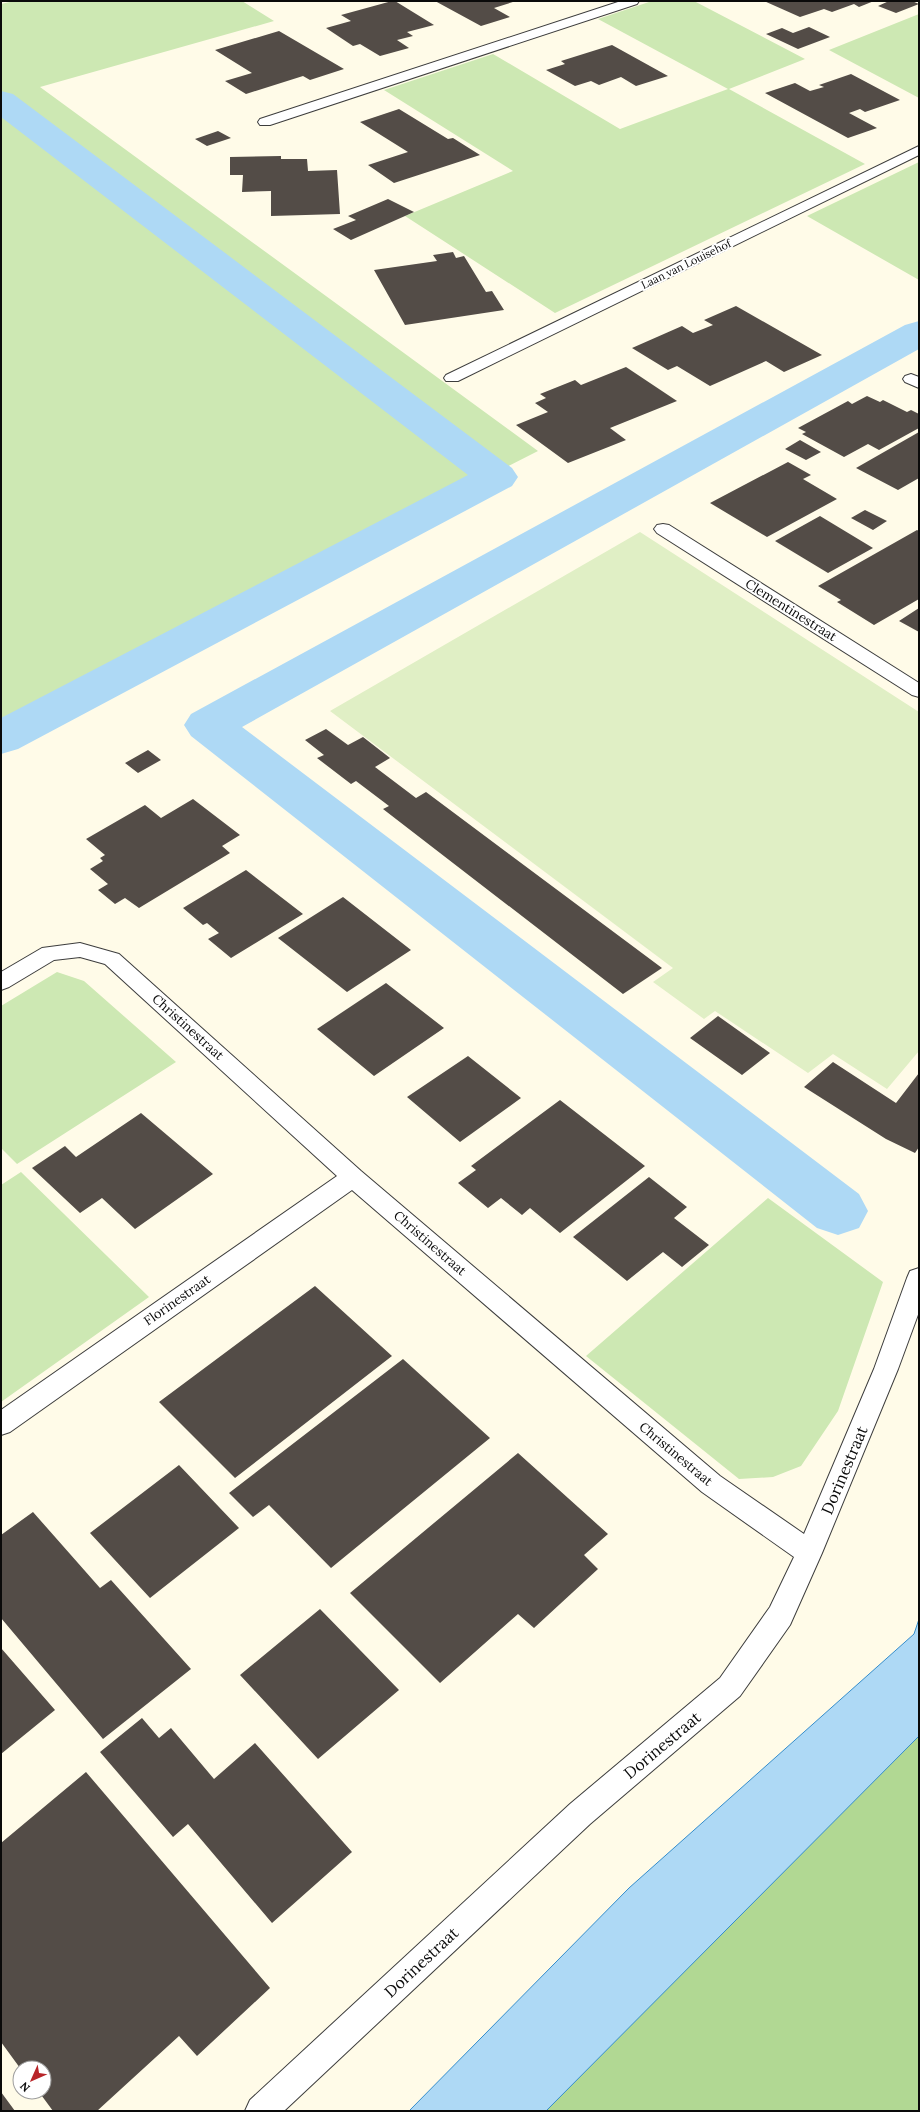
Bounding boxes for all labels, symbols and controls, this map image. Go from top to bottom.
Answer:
street label: Laan van Louisehof [639,236,734,292]
street label: Clementinestraat [742,575,840,645]
street label: Christinestraat [149,990,227,1064]
street label: Christinestraat [390,1207,470,1279]
street label: Florinestraat [140,1271,214,1329]
street label: Christinestraat [636,1418,716,1490]
street label: Dorinestraat [816,1422,872,1517]
street label: Dorinestraat [620,1707,705,1783]
street label: Dorinestraat [380,1922,463,2001]
north arrow [12,2060,52,2100]
text: N [17,2079,33,2095]

